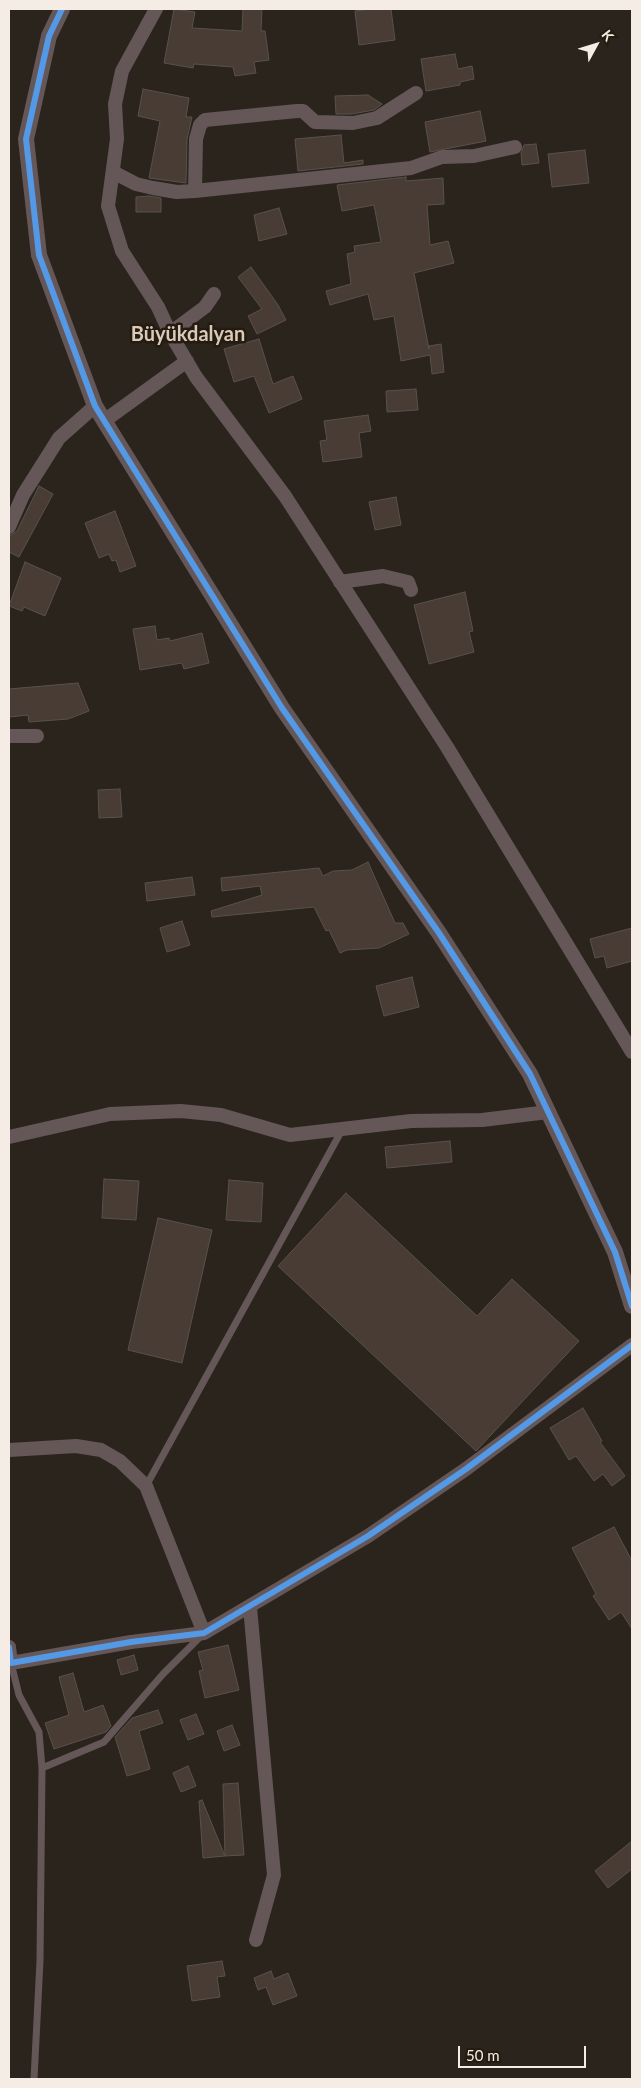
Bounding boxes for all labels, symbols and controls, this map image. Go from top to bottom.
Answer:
north arrow [571,20,621,70]
text: K [598,26,618,44]
district label: Büyükdalyan [131,323,245,347]
scale bar [461,2036,588,2068]
text: 50 m [466,2046,500,2064]

